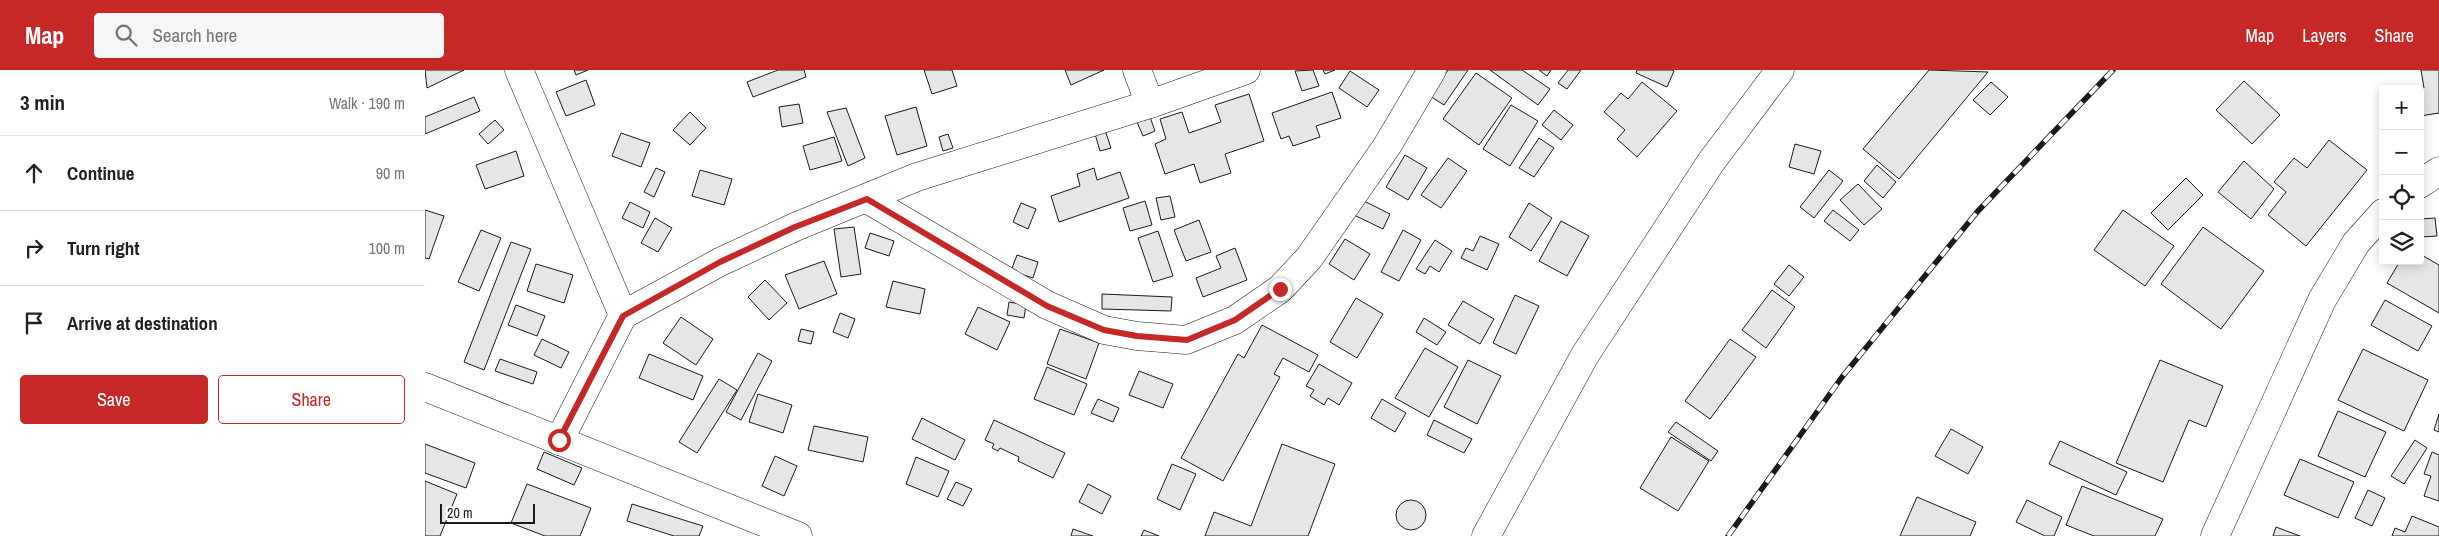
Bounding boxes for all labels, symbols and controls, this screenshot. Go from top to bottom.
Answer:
search box [94,13,444,58]
text: Map [25,19,64,51]
icon: search [112,21,140,49]
text: Search here [152,22,237,48]
text: Map [2246,23,2274,48]
text: Layers [2302,23,2347,48]
text: Share [2375,23,2414,48]
map controls [2379,85,2424,265]
button: + [2379,85,2424,130]
text: 3 min [20,88,65,117]
text: Walk · 190 m [329,92,405,114]
button: − [2379,130,2424,175]
icon: ahead [20,159,48,187]
text: Continue [67,160,135,186]
text: 90 m [376,162,405,184]
button: locate [2379,175,2424,220]
button: layers [2379,220,2424,265]
icon: right [20,234,48,262]
text: Turn right [67,235,139,261]
text: 100 m [369,237,405,259]
route end [1269,278,1292,301]
icon: arrive [20,309,48,337]
text: Arrive at destination [67,310,218,336]
button: Save [20,375,208,424]
button: Share [218,375,405,424]
route start [548,429,571,452]
scale bar [440,501,535,524]
text: 20 m [447,504,473,522]

